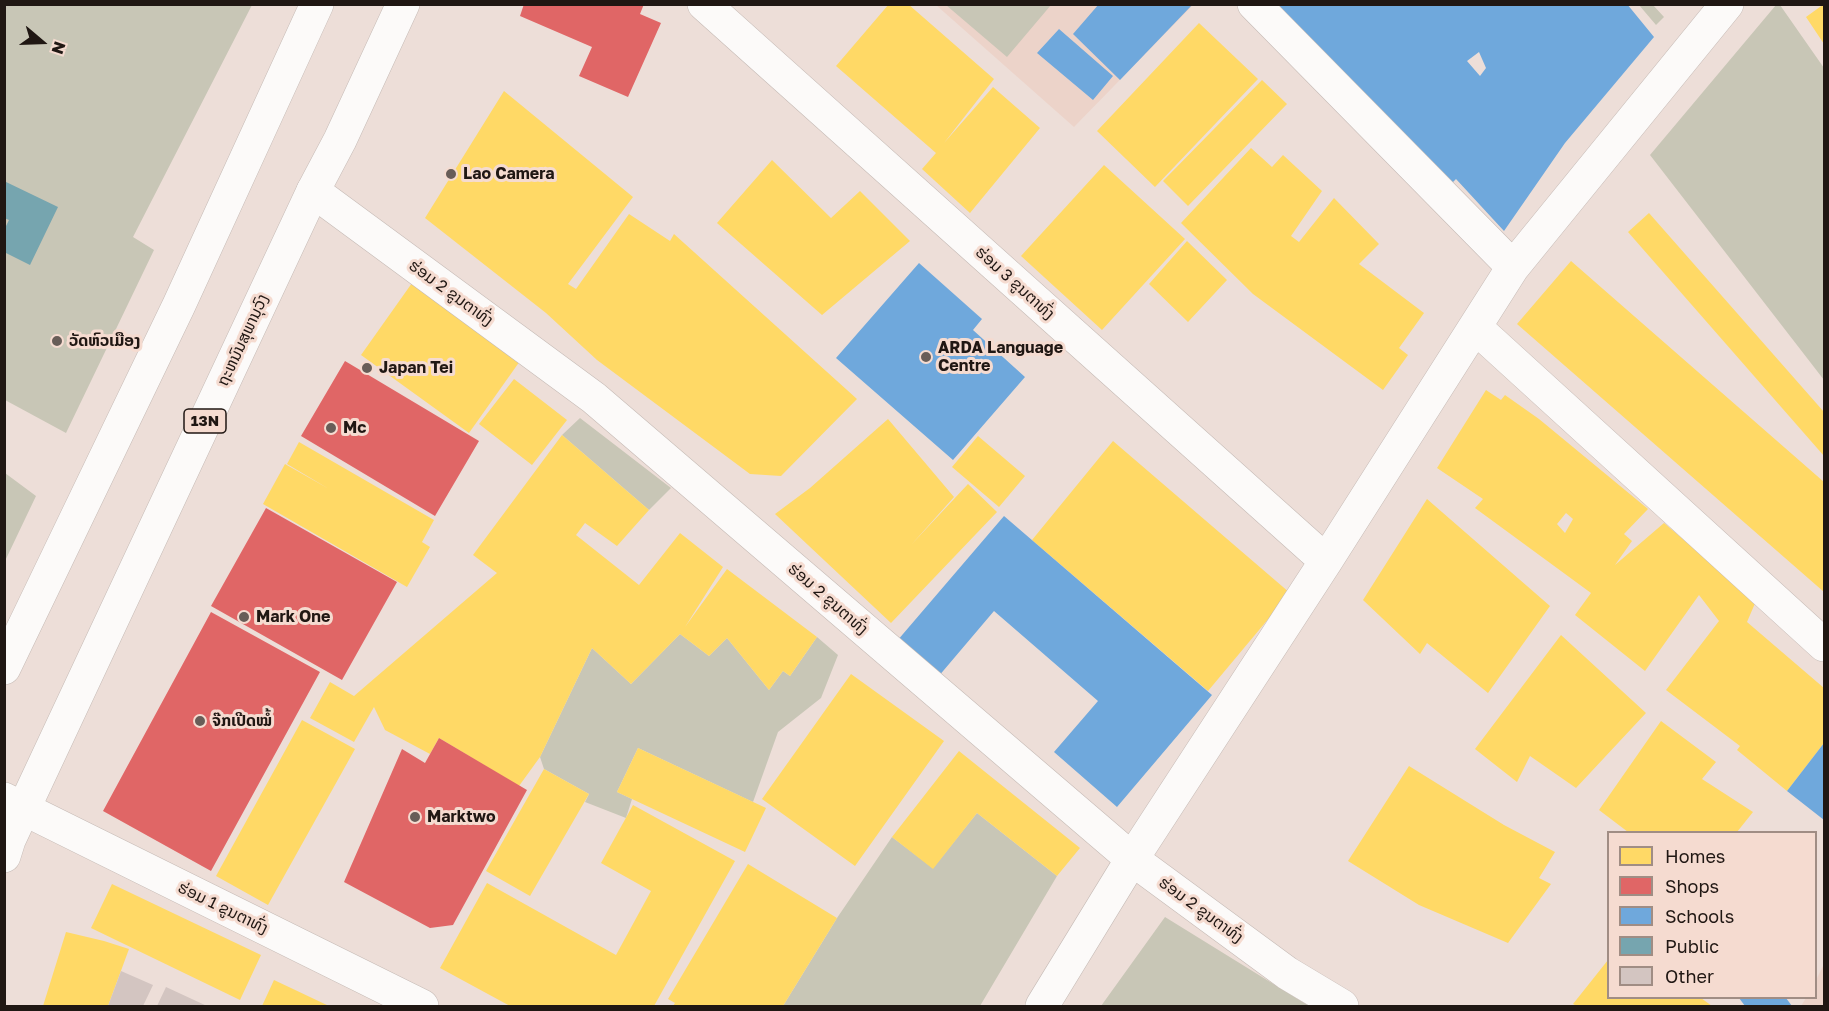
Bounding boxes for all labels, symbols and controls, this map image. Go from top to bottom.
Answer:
north arrow [12,12,72,72]
text: N [48,39,70,57]
place label: Lao Camera [463,164,555,184]
marker: Lao Camera [444,167,458,181]
street label: ຮ່ອມ 3 ຂູນຕາທົ່ງ [972,243,1058,323]
street label: ຮ່ອມ 2 ຂູນຕາທົ່ງ [405,256,497,330]
street label: ຖະຫນົນສຸພານຸວົງ [213,291,273,389]
place label: ວັດຫົວເມືອງ [69,331,140,351]
marker: ວັດຫົວເມືອງ [50,334,64,348]
place label: ARDA Language Centre [938,338,1063,376]
marker: ARDA Language Centre [919,350,933,364]
place label: Japan Tei [379,358,453,378]
marker: Japan Tei [360,361,374,375]
road number: 13N [184,409,226,433]
place label: Mc [343,418,366,438]
marker: Mc [324,421,338,435]
street label: ຮ່ອມ 2 ຂູນຕາທົ່ງ [784,559,872,639]
place label: Mark One [256,607,330,627]
marker: Mark One [237,610,251,624]
place label: ຈ໊ກເປີດໝ້ໍ [212,711,272,731]
marker: ຈ໊ກເປີດໝ້ໍ [193,714,207,728]
place label: Marktwo [427,807,496,827]
marker: Marktwo [408,810,422,824]
legend [1607,831,1817,999]
text: Homes [1665,845,1725,867]
street label: ຮ່ອມ 2 ຂູນຕາທົ່ງ [1155,873,1247,947]
text: Shops [1665,875,1719,897]
street label: ຮ່ອມ 1 ຂູນຕາທົ່ງ [175,878,271,938]
text: Schools [1665,905,1734,927]
text: Public [1665,935,1719,957]
text: Other [1665,965,1714,987]

